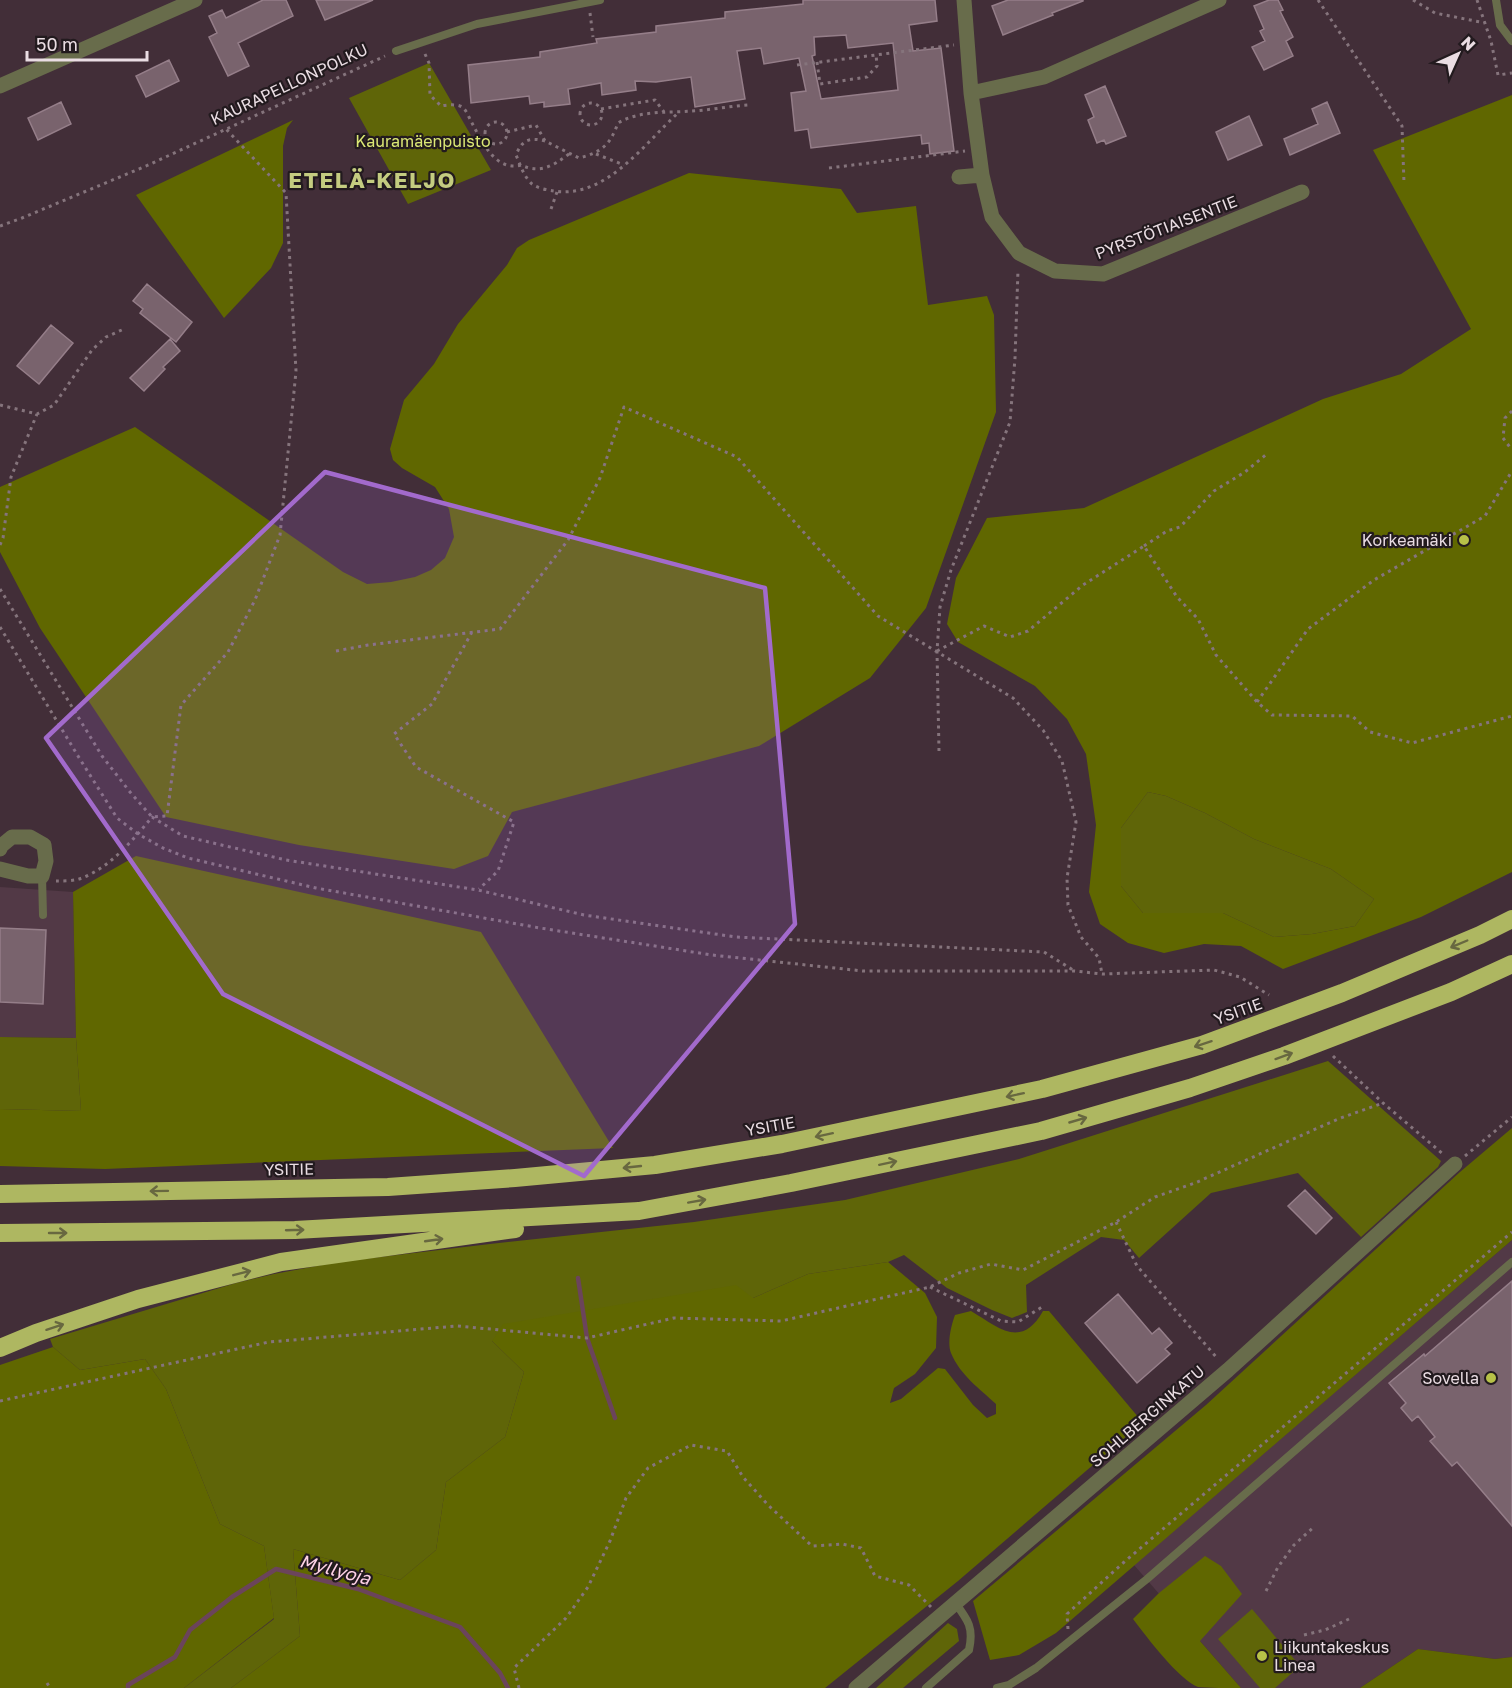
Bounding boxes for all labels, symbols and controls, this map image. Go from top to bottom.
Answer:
scale bar [27,24,147,62]
north arrow [1428,24,1488,84]
text: N [1457,32,1480,55]
text: 50 m [36,33,78,55]
street label: KAURAPELLONPOLKU [207,39,371,129]
park label: Kauramäenpuisto [355,131,491,151]
district label: ETELÄ-KELJO [288,166,456,193]
street label: PYRSTÖTIAISENTIE [1092,191,1240,263]
place label: Korkeamäki [1362,530,1452,550]
marker: Korkeamäki [1457,533,1471,547]
one-way arrow [1450,939,1469,950]
street label: YSITIE [1211,993,1265,1029]
one-way arrow [1194,1039,1213,1050]
one-way arrow [1274,1049,1293,1060]
one-way arrow [1005,1089,1024,1101]
street label: YSITIE [744,1112,796,1140]
one-way arrow [1068,1114,1087,1125]
one-way arrow [815,1130,834,1142]
one-way arrow [878,1157,897,1168]
street label: YSITIE [264,1159,314,1179]
one-way arrow [622,1162,642,1173]
one-way arrow [149,1185,169,1197]
one-way arrow [686,1195,706,1206]
one-way arrow [285,1224,305,1235]
one-way arrow [48,1227,68,1239]
one-way arrow [424,1235,443,1246]
one-way arrow [232,1266,251,1278]
one-way arrow [45,1321,64,1332]
street label: SOHLBERGINKATU [1085,1361,1209,1471]
place label: Sovella [1422,1368,1479,1388]
marker: Sovella [1484,1371,1498,1385]
water label: Myllyoja [298,1549,374,1589]
place label: Liikuntakeskus Linea [1274,1637,1389,1675]
marker: Liikuntakeskus Linea [1255,1649,1269,1663]

